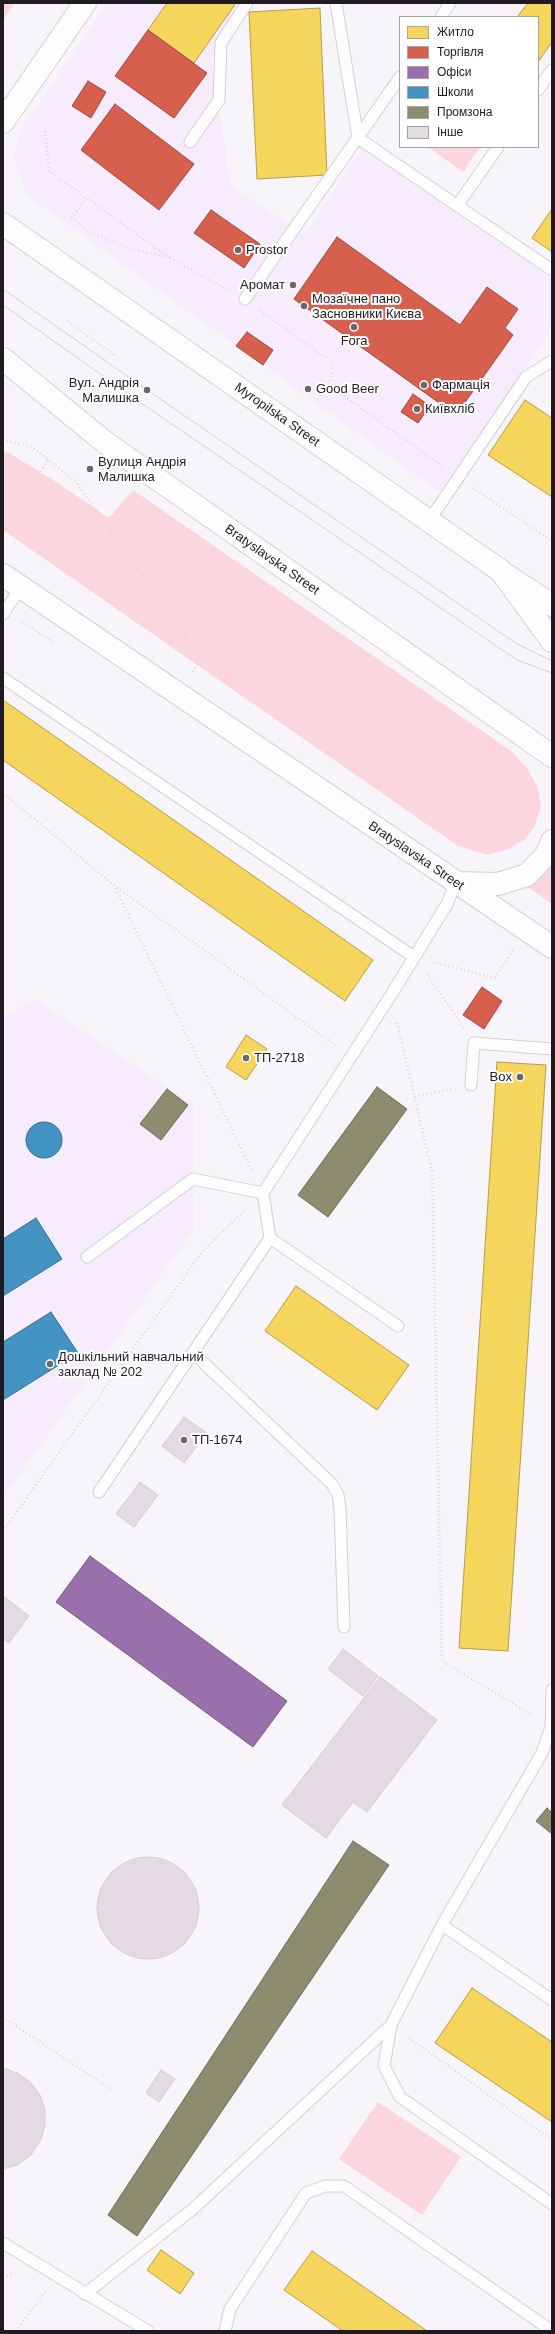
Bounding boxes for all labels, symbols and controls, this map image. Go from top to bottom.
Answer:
legend [399,16,539,148]
text: Житло [437,25,474,39]
text: Торгівля [437,45,483,59]
text: Офіси [437,65,472,79]
text: Школи [437,85,474,99]
text: Промзона [437,105,492,119]
text: Інше [437,125,463,139]
place label: Prostor [246,242,288,258]
marker: Prostor [233,245,243,255]
place label: Аромат [240,277,285,293]
marker: Аромат [288,280,298,290]
place label: Мозаїчне пано Засновники Києва [312,291,421,322]
marker: Мозаїчне пано Засновники Києва [299,301,309,311]
marker: Fora [349,322,359,332]
place label: Fora [341,333,367,349]
place label: Вул. Андрія Малишка [69,375,139,406]
place label: Фармація [432,377,490,393]
street label: Myropilska Street [231,380,323,450]
marker: Фармація [419,380,429,390]
place label: Good Beer [316,381,379,397]
marker: Good Beer [303,384,313,394]
marker: Вул. Андрія Малишка [142,385,152,395]
place label: Київхліб [425,401,475,417]
marker: Київхліб [412,404,422,414]
place label: Вулиця Андрія Малишка [98,454,186,485]
marker: Вулиця Андрія Малишка [85,464,95,474]
street label: Bratyslavska Street [222,521,322,599]
street label: Bratyslavska Street [365,818,467,894]
place label: ТП-2718 [254,1050,305,1066]
marker: ТП-2718 [241,1053,251,1063]
place label: Box [490,1069,512,1085]
marker: Box [515,1072,525,1082]
place label: Дошкільний навчальний заклад № 202 [58,1349,204,1380]
marker: Дошкільний навчальний заклад № 202 [45,1359,55,1369]
place label: ТП-1674 [192,1432,243,1448]
marker: ТП-1674 [179,1435,189,1445]

